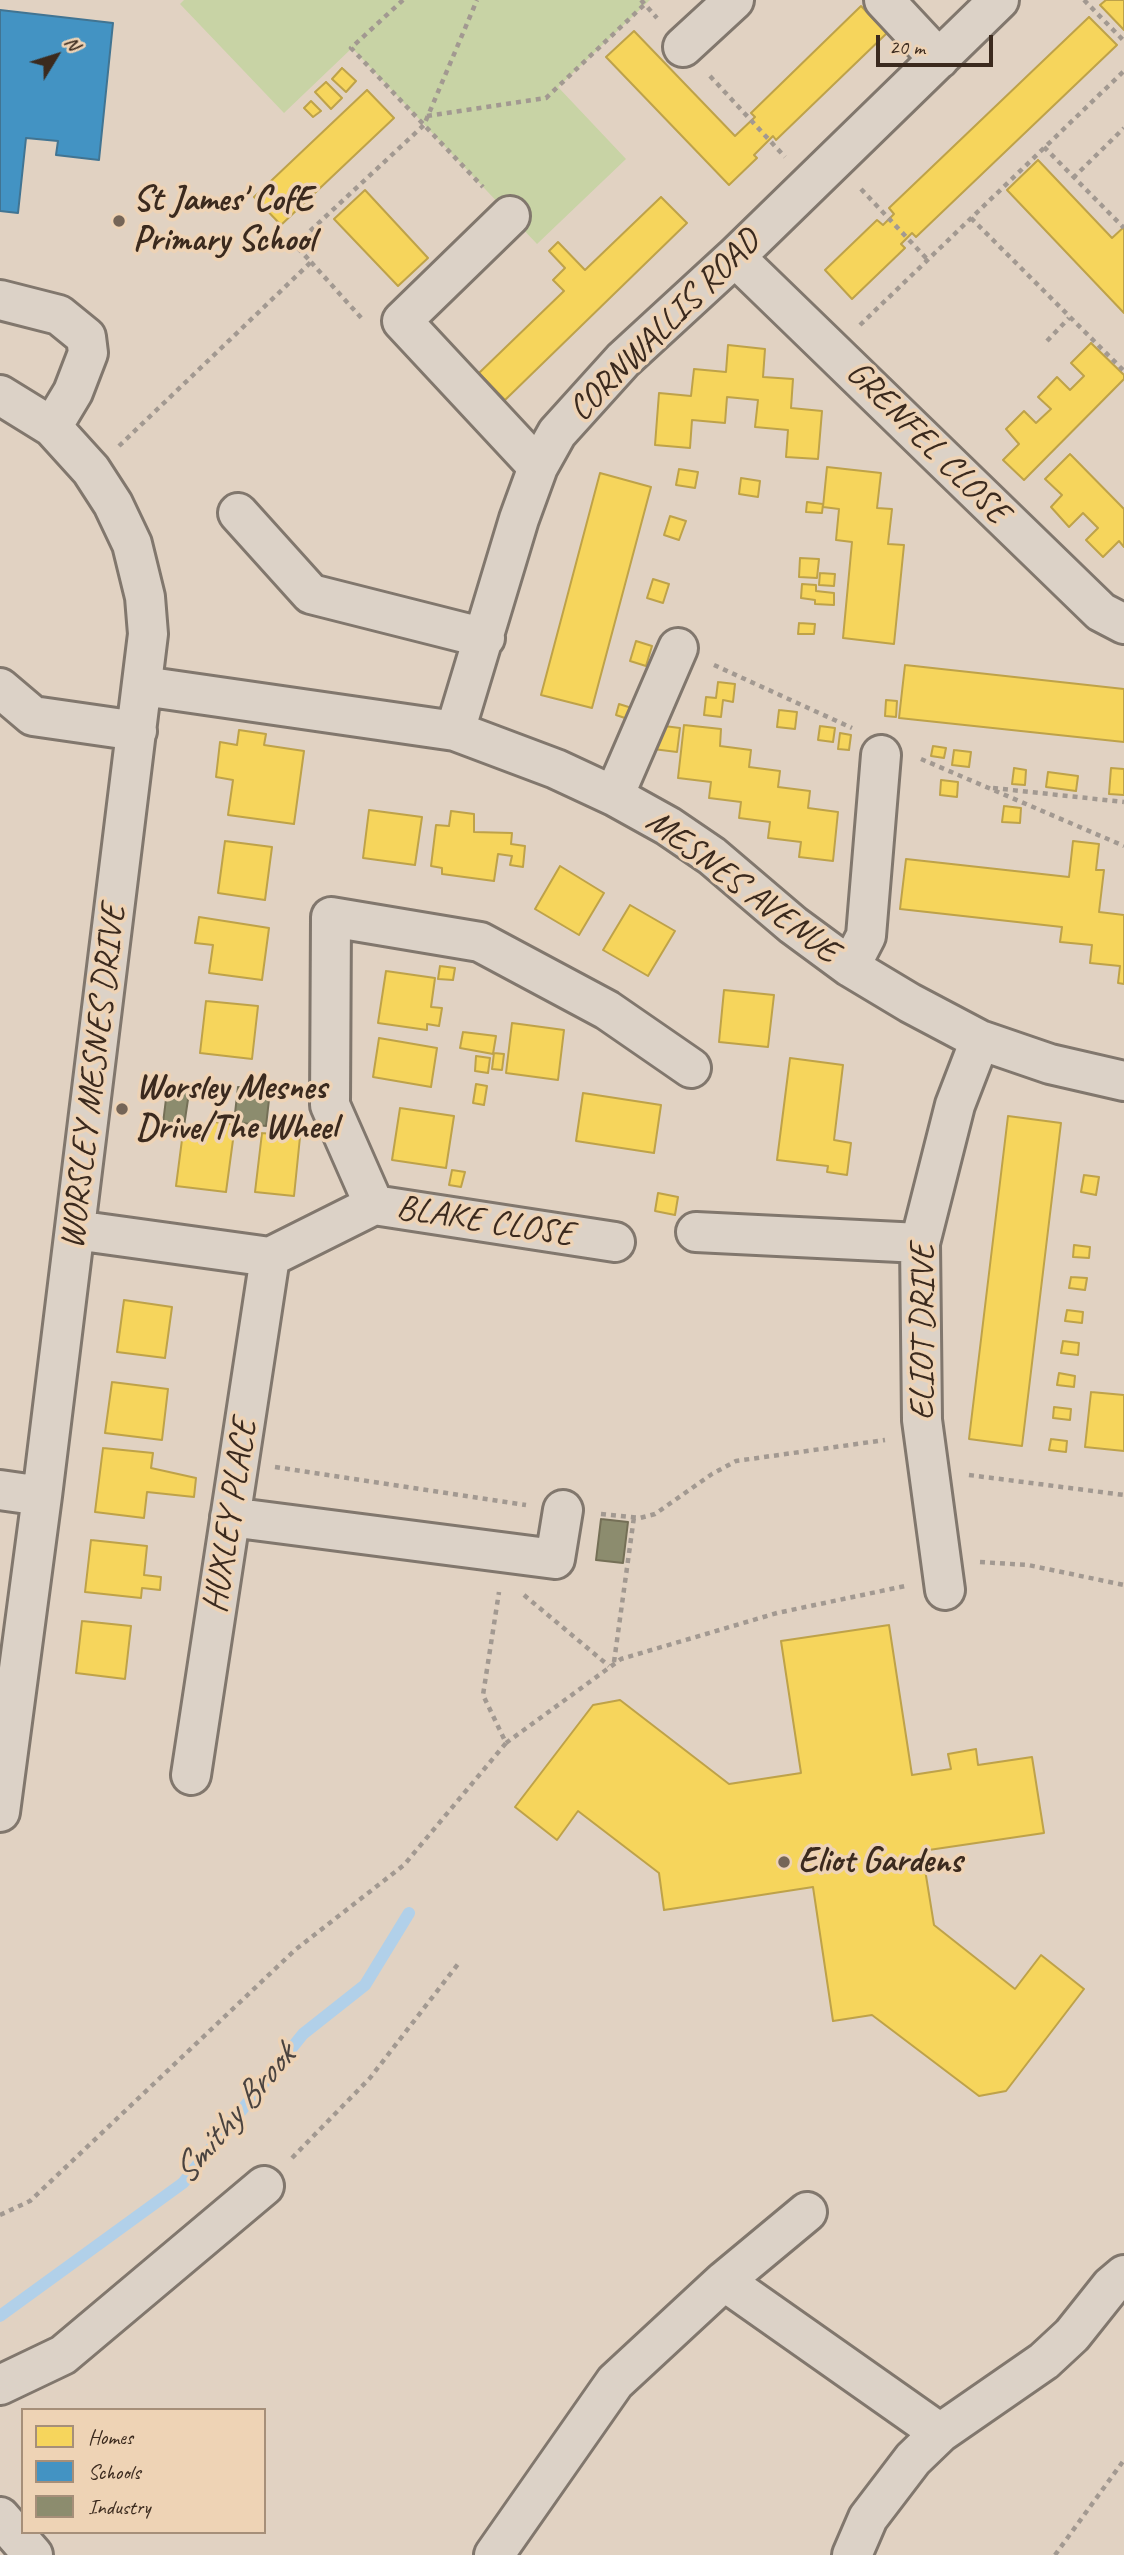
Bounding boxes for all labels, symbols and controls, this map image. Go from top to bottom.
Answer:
north arrow [21,21,91,91]
scale bar [879,21,996,65]
text: N [59,31,86,55]
text: 20 m [889,34,925,60]
place label: St James' CofE Primary School [133,180,315,262]
marker: St James' CofE Primary School [111,213,127,229]
street label: CORNWALLIS ROAD [560,221,770,431]
street label: GRENFEL CLOSE [837,353,1017,533]
street label: MESNES AVENUE [637,801,847,973]
street label: WORSLEY MESNES DRIVE [52,903,136,1251]
place label: Worsley Mesnes Drive/The Wheel [136,1068,337,1150]
marker: Worsley Mesnes Drive/The Wheel [114,1101,130,1117]
street label: BLAKE CLOSE [394,1187,576,1257]
street label: ELIOT DRIVE [903,1244,945,1420]
street label: HUXLEY PLACE [195,1416,267,1616]
place label: Eliot Gardens [798,1841,962,1883]
marker: Eliot Gardens [776,1854,792,1870]
water label: Smithy Brook [164,2036,306,2194]
legend [21,2408,266,2534]
text: Homes [88,2424,133,2450]
text: Schools [88,2459,140,2485]
text: Industry [88,2494,151,2520]

